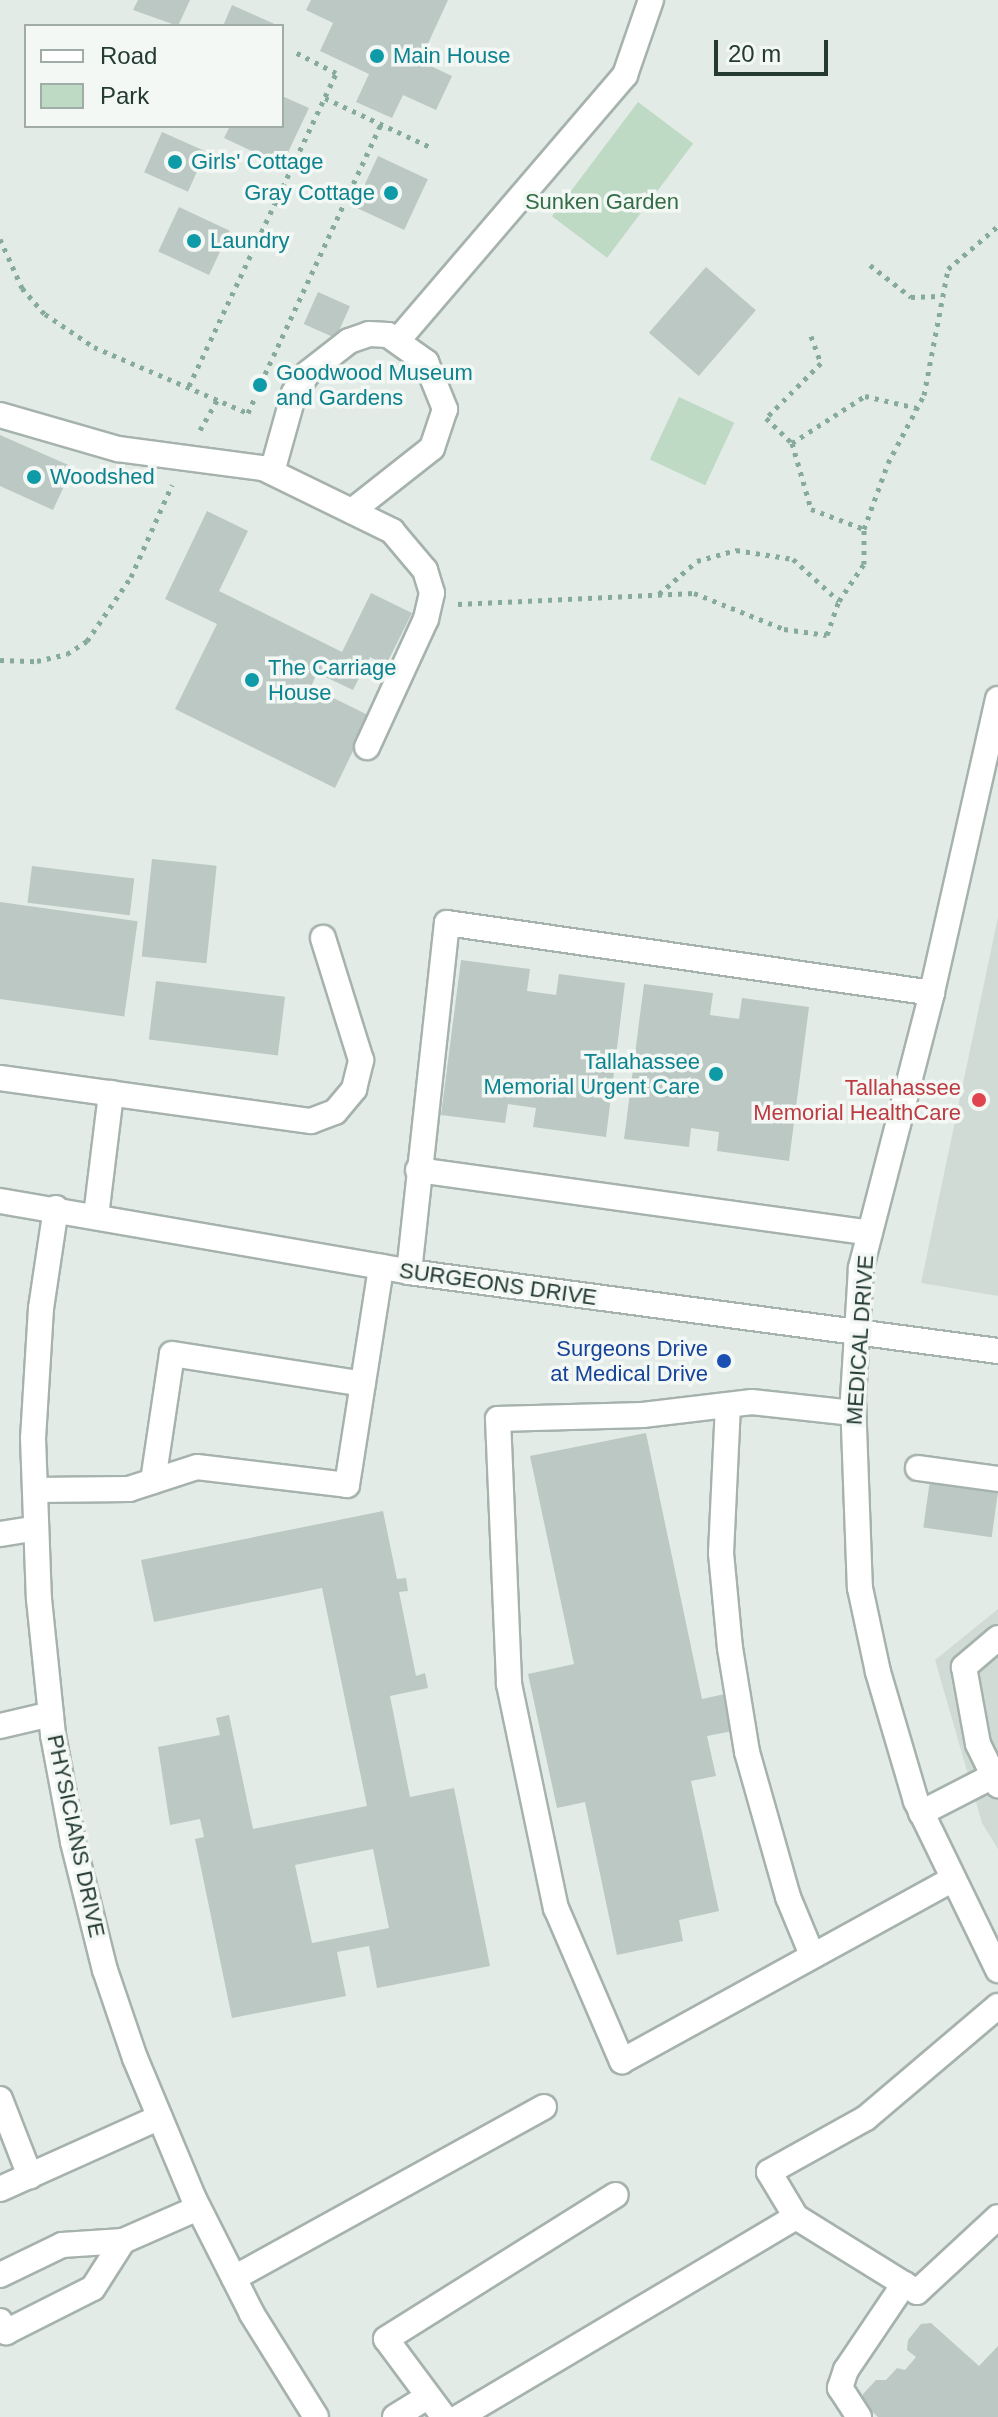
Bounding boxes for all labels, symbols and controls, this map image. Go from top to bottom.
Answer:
legend [24,24,284,128]
scale bar [718,24,832,74]
text: 20 m [728,40,781,67]
text: Road [100,42,157,69]
place label: Main House [393,43,510,69]
marker: Main House [368,47,386,65]
text: Park [100,82,149,109]
place label: Girls' Cottage [191,149,324,175]
marker: Girls' Cottage [166,153,184,171]
place label: Gray Cottage [244,180,375,206]
marker: Gray Cottage [382,184,400,202]
park label: Sunken Garden [525,189,679,215]
place label: Laundry [210,228,290,254]
marker: Laundry [185,232,203,250]
place label: Goodwood Museum and Gardens [276,359,473,410]
marker: Goodwood Museum and Gardens [251,376,269,394]
place label: Woodshed [50,464,155,490]
marker: Woodshed [25,468,43,486]
place label: The Carriage House [268,654,396,706]
marker: The Carriage House [243,671,261,689]
place label: Tallahassee Memorial Urgent Care [484,1048,700,1100]
marker: Tallahassee Memorial Urgent Care [707,1065,725,1083]
place label: Tallahassee Memorial HealthCare [753,1074,961,1126]
marker: Tallahassee Memorial HealthCare [968,1089,990,1111]
street label: MEDICAL DRIVE [841,1254,879,1426]
street label: SURGEONS DRIVE [398,1257,598,1311]
place label: Surgeons Drive at Medical Drive [550,1335,708,1386]
marker: Surgeons Drive at Medical Drive [715,1352,733,1370]
street label: PHYSICIANS DRIVE [42,1732,110,1940]

